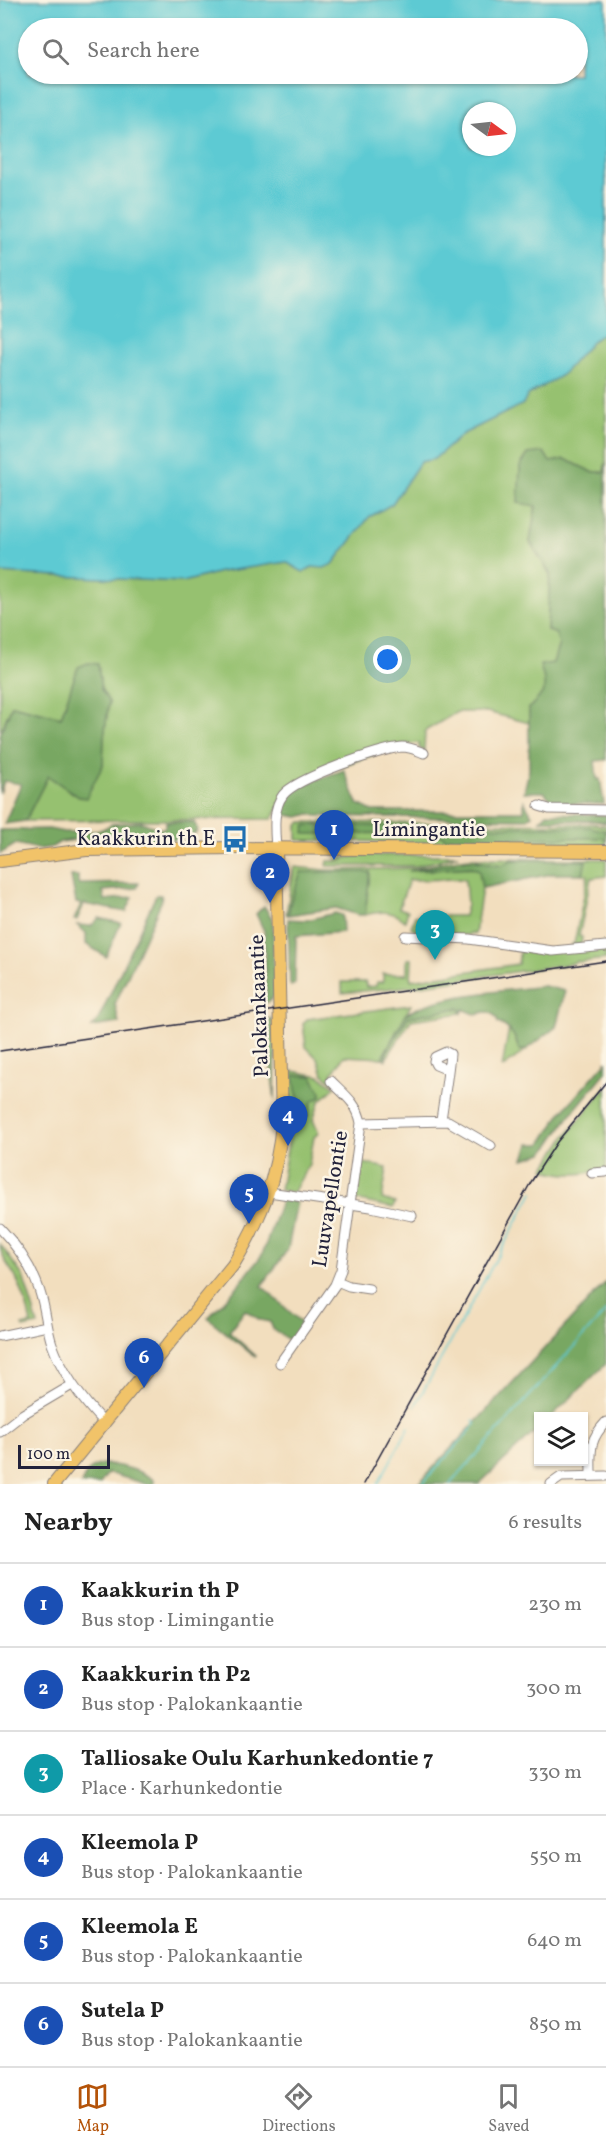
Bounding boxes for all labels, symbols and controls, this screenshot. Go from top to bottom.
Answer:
search box [18,18,588,84]
icon: search [39,35,72,68]
text: Search here [87,36,200,67]
north arrow [462,102,516,156]
your location [373,645,402,674]
pin: 1 [314,810,354,860]
street label: Limingantie [373,816,485,845]
bus stop icon: Kaakkurin th E [220,824,250,854]
place label: Kaakkurin th E [77,825,215,854]
pin: 2 [250,854,290,903]
pin: 3 [416,910,454,960]
street label: Palokankaantie [243,934,277,1078]
pin: 4 [268,1096,308,1146]
street label: Luuvapellontie [306,1128,356,1270]
pin: 5 [230,1174,268,1224]
pin: 6 [124,1338,164,1388]
map controls [534,1412,588,1466]
button: layers [534,1412,588,1466]
scale bar [18,1442,110,1470]
text: 100 m [27,1444,70,1466]
text: Nearby [24,1505,113,1541]
text: 6 results [509,1509,582,1537]
text: Kaakkurin th P [81,1576,239,1607]
text: 1 [39,1591,48,1619]
text: 230 m [528,1591,582,1619]
text: Bus stop · Limingantie [81,1607,274,1635]
text: Kaakkurin th P2 [81,1660,251,1691]
text: 2 [38,1675,49,1703]
text: 300 m [526,1675,582,1703]
text: Bus stop · Palokankaantie [81,1691,303,1719]
text: Talliosake Oulu Karhunkedontie 7 [81,1744,433,1775]
text: 3 [38,1759,49,1787]
text: 330 m [528,1759,582,1787]
text: Place · Karhunkedontie [81,1775,282,1803]
text: Kleemola P [81,1828,198,1859]
text: 4 [37,1843,50,1871]
text: 550 m [529,1843,582,1871]
text: Bus stop · Palokankaantie [81,1859,303,1887]
text: Kleemola E [81,1912,198,1943]
text: 5 [39,1927,48,1955]
text: 640 m [527,1927,582,1955]
text: Bus stop · Palokankaantie [81,1943,303,1971]
text: Sutela P [81,1996,164,2027]
text: 6 [38,2011,49,2039]
text: 850 m [529,2011,582,2039]
text: Bus stop · Palokankaantie [81,2027,303,2055]
tab: Map [76,2080,109,2138]
tab: Directions [262,2080,336,2138]
tab: Saved [488,2080,530,2138]

